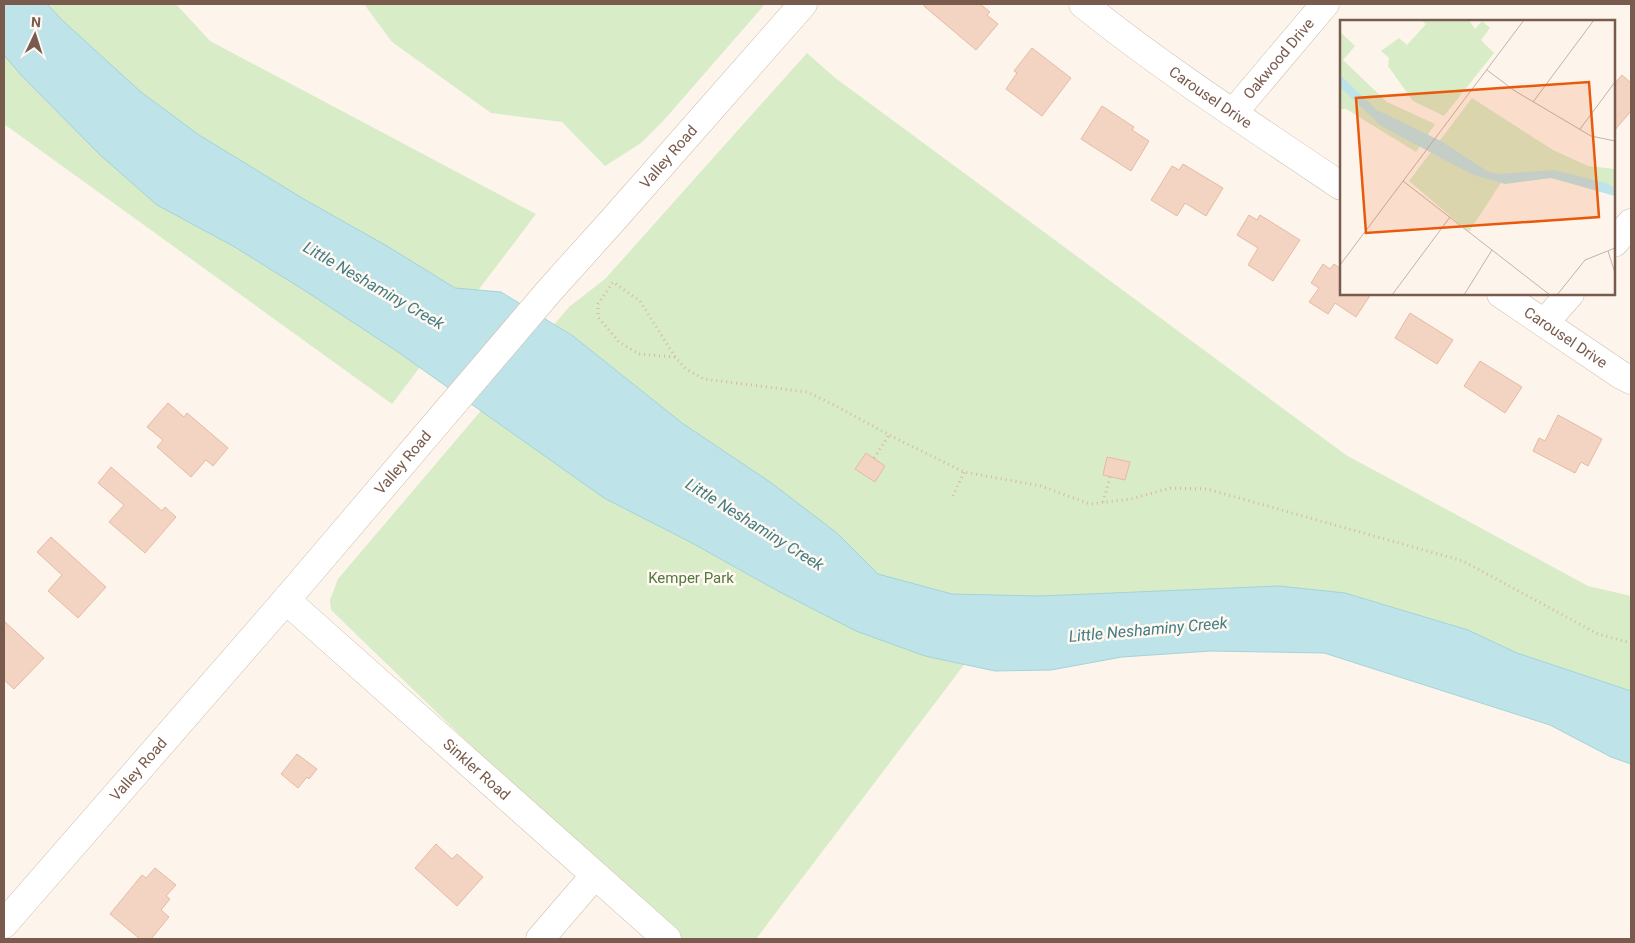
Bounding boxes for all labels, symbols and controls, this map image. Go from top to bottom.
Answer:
north arrow [10,10,60,60]
text: N [30,14,41,30]
street label: Oakwood Drive [1240,15,1318,103]
inset map [1340,20,1615,295]
street label: Carousel Drive [1165,63,1255,132]
street label: Valley Road [636,122,701,192]
water label: Little Neshaminy Creek [300,237,448,334]
street label: Carousel Drive [1521,303,1611,372]
street label: Valley Road [371,427,435,498]
water label: Little Neshaminy Creek [682,474,828,575]
park label: Kemper Park [648,569,734,587]
water label: Little Neshaminy Creek [1068,613,1229,646]
street label: Valley Road [106,734,171,805]
street label: Sinkler Road [439,735,514,804]

